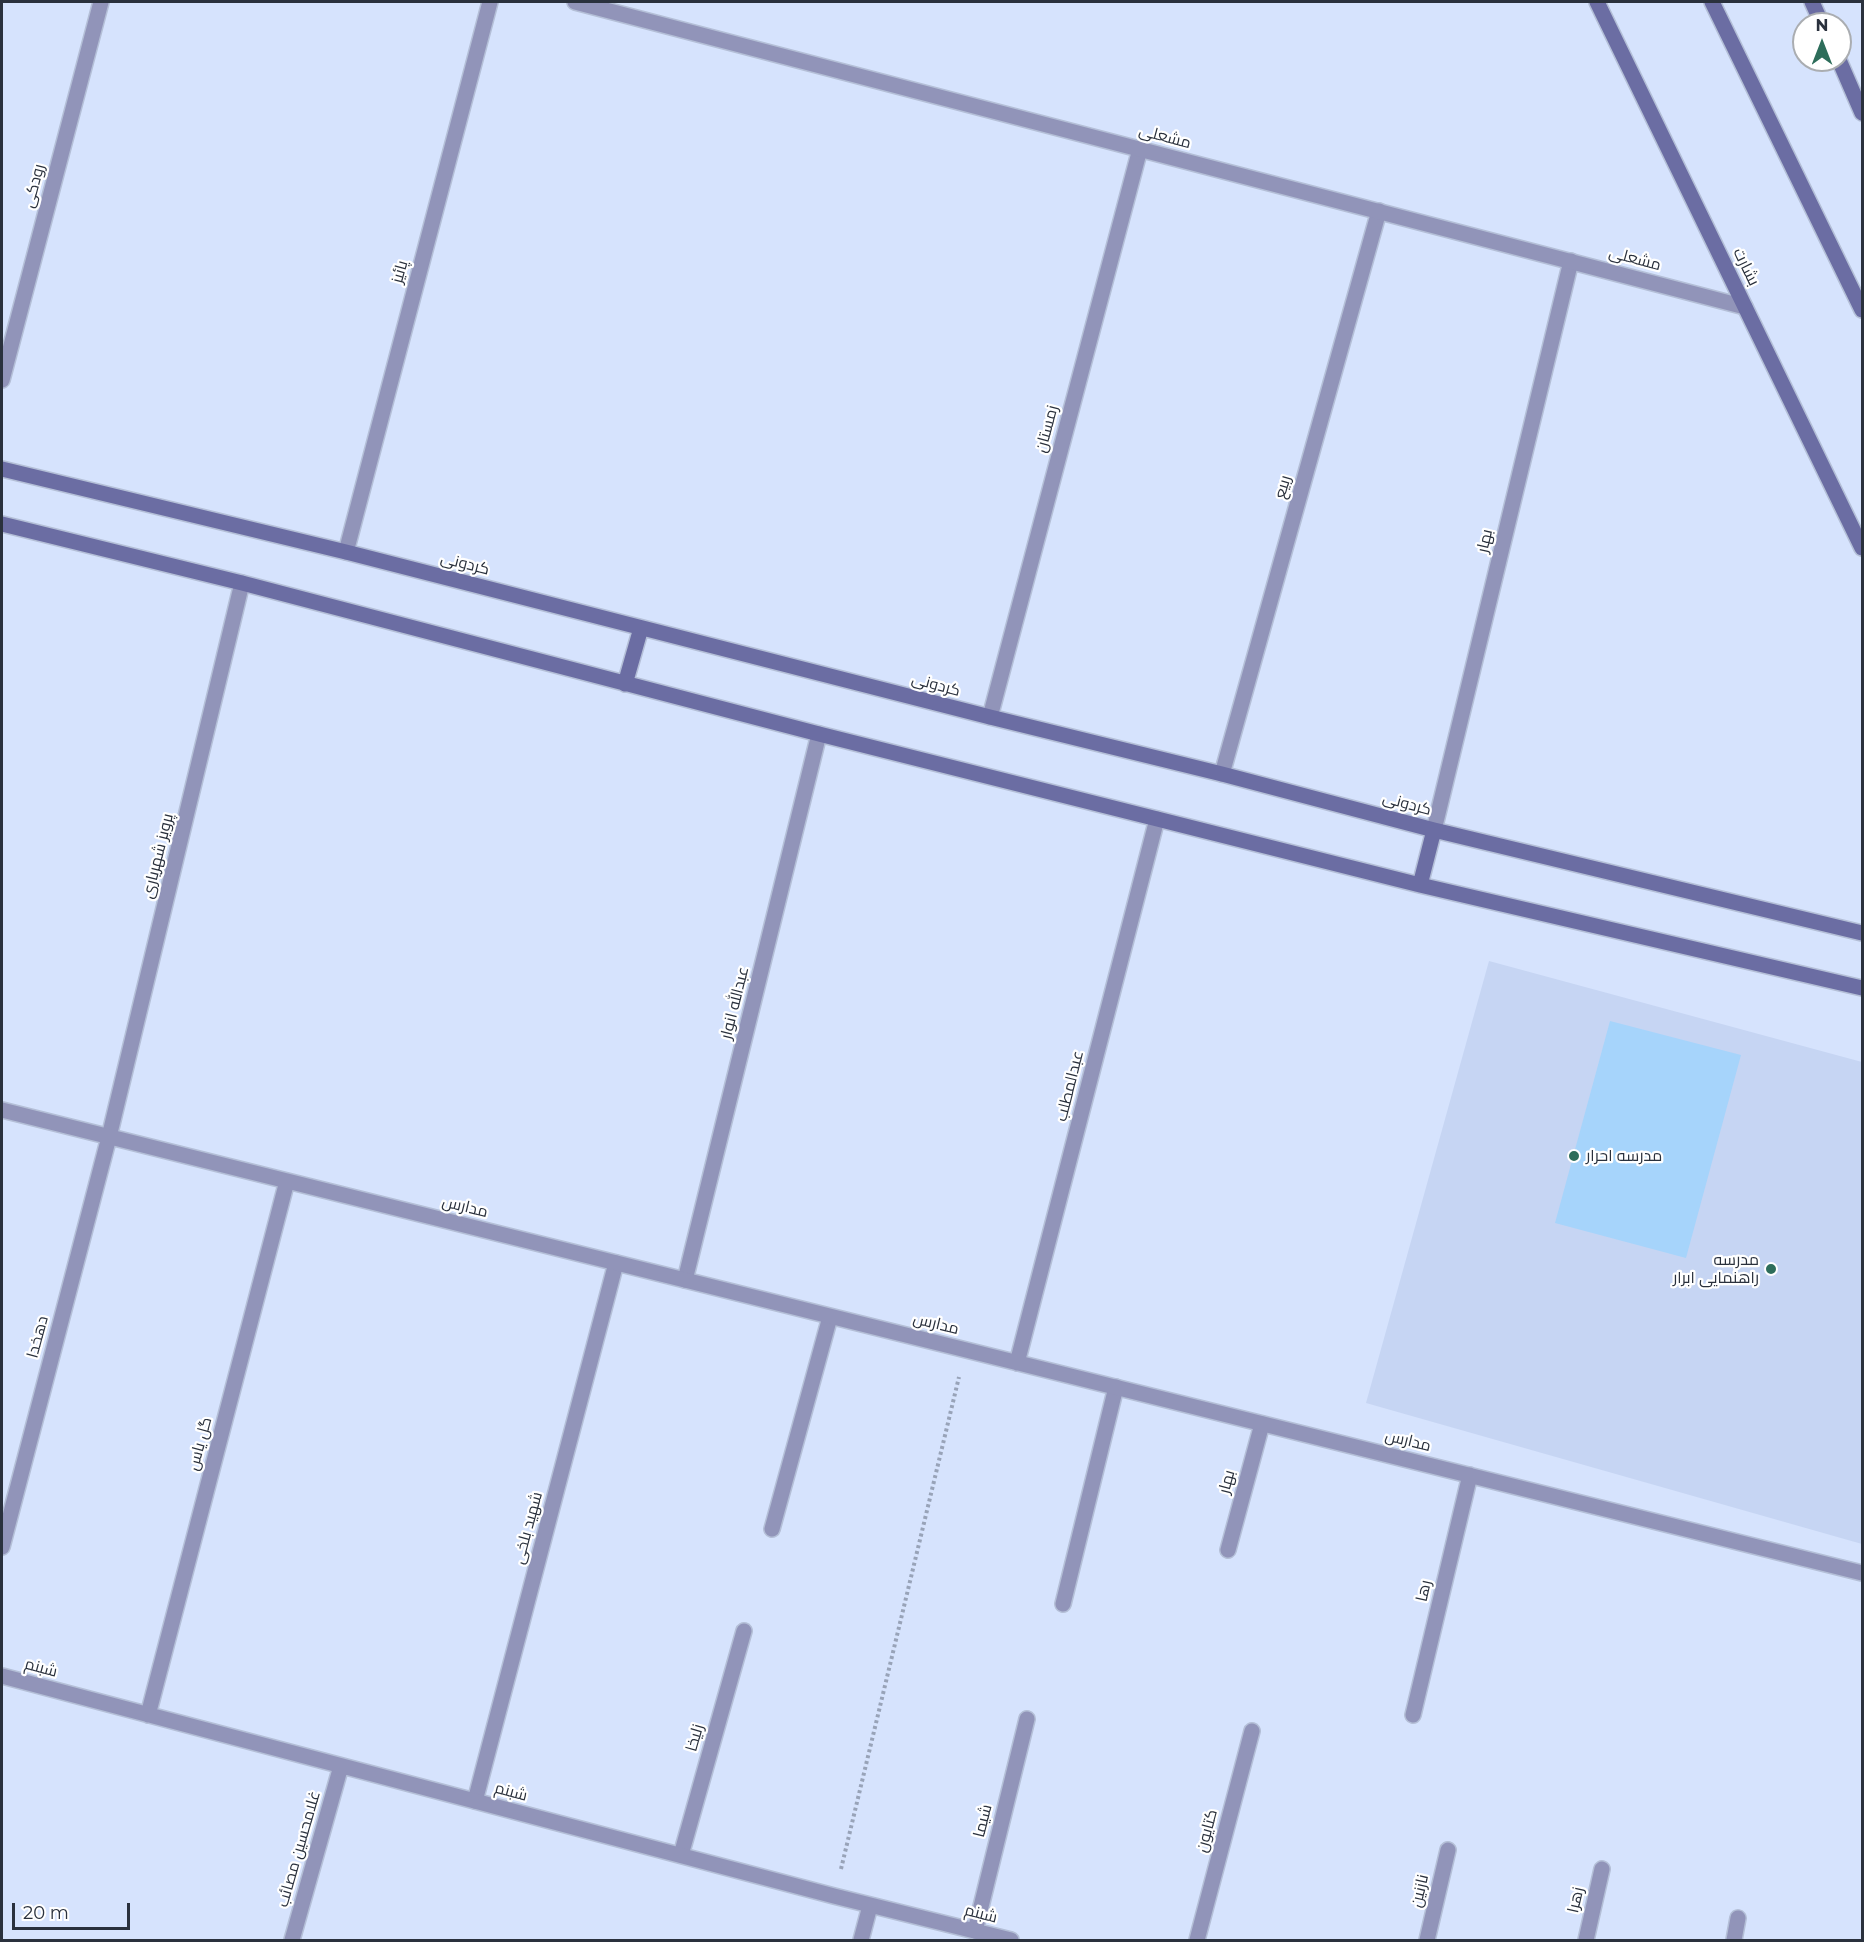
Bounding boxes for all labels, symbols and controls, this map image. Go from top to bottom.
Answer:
north arrow [1792,12,1852,72]
text: N [1816,16,1828,35]
street label: مشعلی [1137,121,1193,153]
street label: رودکی [19,162,49,210]
street label: مشعلی [1607,243,1663,275]
street label: بشارت [1729,245,1763,289]
street label: پائیز [388,259,412,285]
street label: زمستان [1031,403,1063,455]
street label: ربیع [1271,473,1295,501]
street label: بهار [1473,527,1497,555]
street label: کردونی [439,549,491,579]
street label: کردونی [910,669,962,701]
street label: کردونی [1381,788,1433,820]
street label: پرویز شهریاری [138,811,178,901]
street label: عبدالله انوار [717,965,753,1041]
street label: عبدالمطلب [1052,1049,1088,1123]
place label: مدرسه احرار [1586,1146,1662,1166]
marker: مدرسه احرار [1567,1149,1581,1163]
street label: مدارس [440,1192,490,1222]
place label: مدرسه راهنمایی ابرار [1673,1250,1759,1288]
marker: مدرسه راهنمایی ابرار [1764,1262,1778,1276]
street label: مدارس [911,1309,961,1339]
street label: دهخدا [23,1314,53,1360]
street label: گل یاس [184,1415,216,1473]
street label: مدارس [1383,1426,1433,1456]
street label: بهار [1215,1468,1239,1496]
street label: شهید بلخی [509,1490,547,1566]
street label: رها [1412,1578,1436,1604]
street label: شبنم [22,1654,60,1682]
street label: زلیخا [682,1722,708,1754]
street label: شبنم [492,1778,530,1806]
street label: غلامحسین مصائب [273,1789,325,1909]
street label: شیما [970,1802,996,1840]
street label: کتایون [1192,1807,1222,1855]
street label: نازنین [1407,1873,1433,1909]
street label: زهرا [1564,1885,1588,1915]
scale bar [15,1891,134,1929]
street label: شبنم [963,1901,999,1927]
text: 20 m [23,1902,69,1924]

